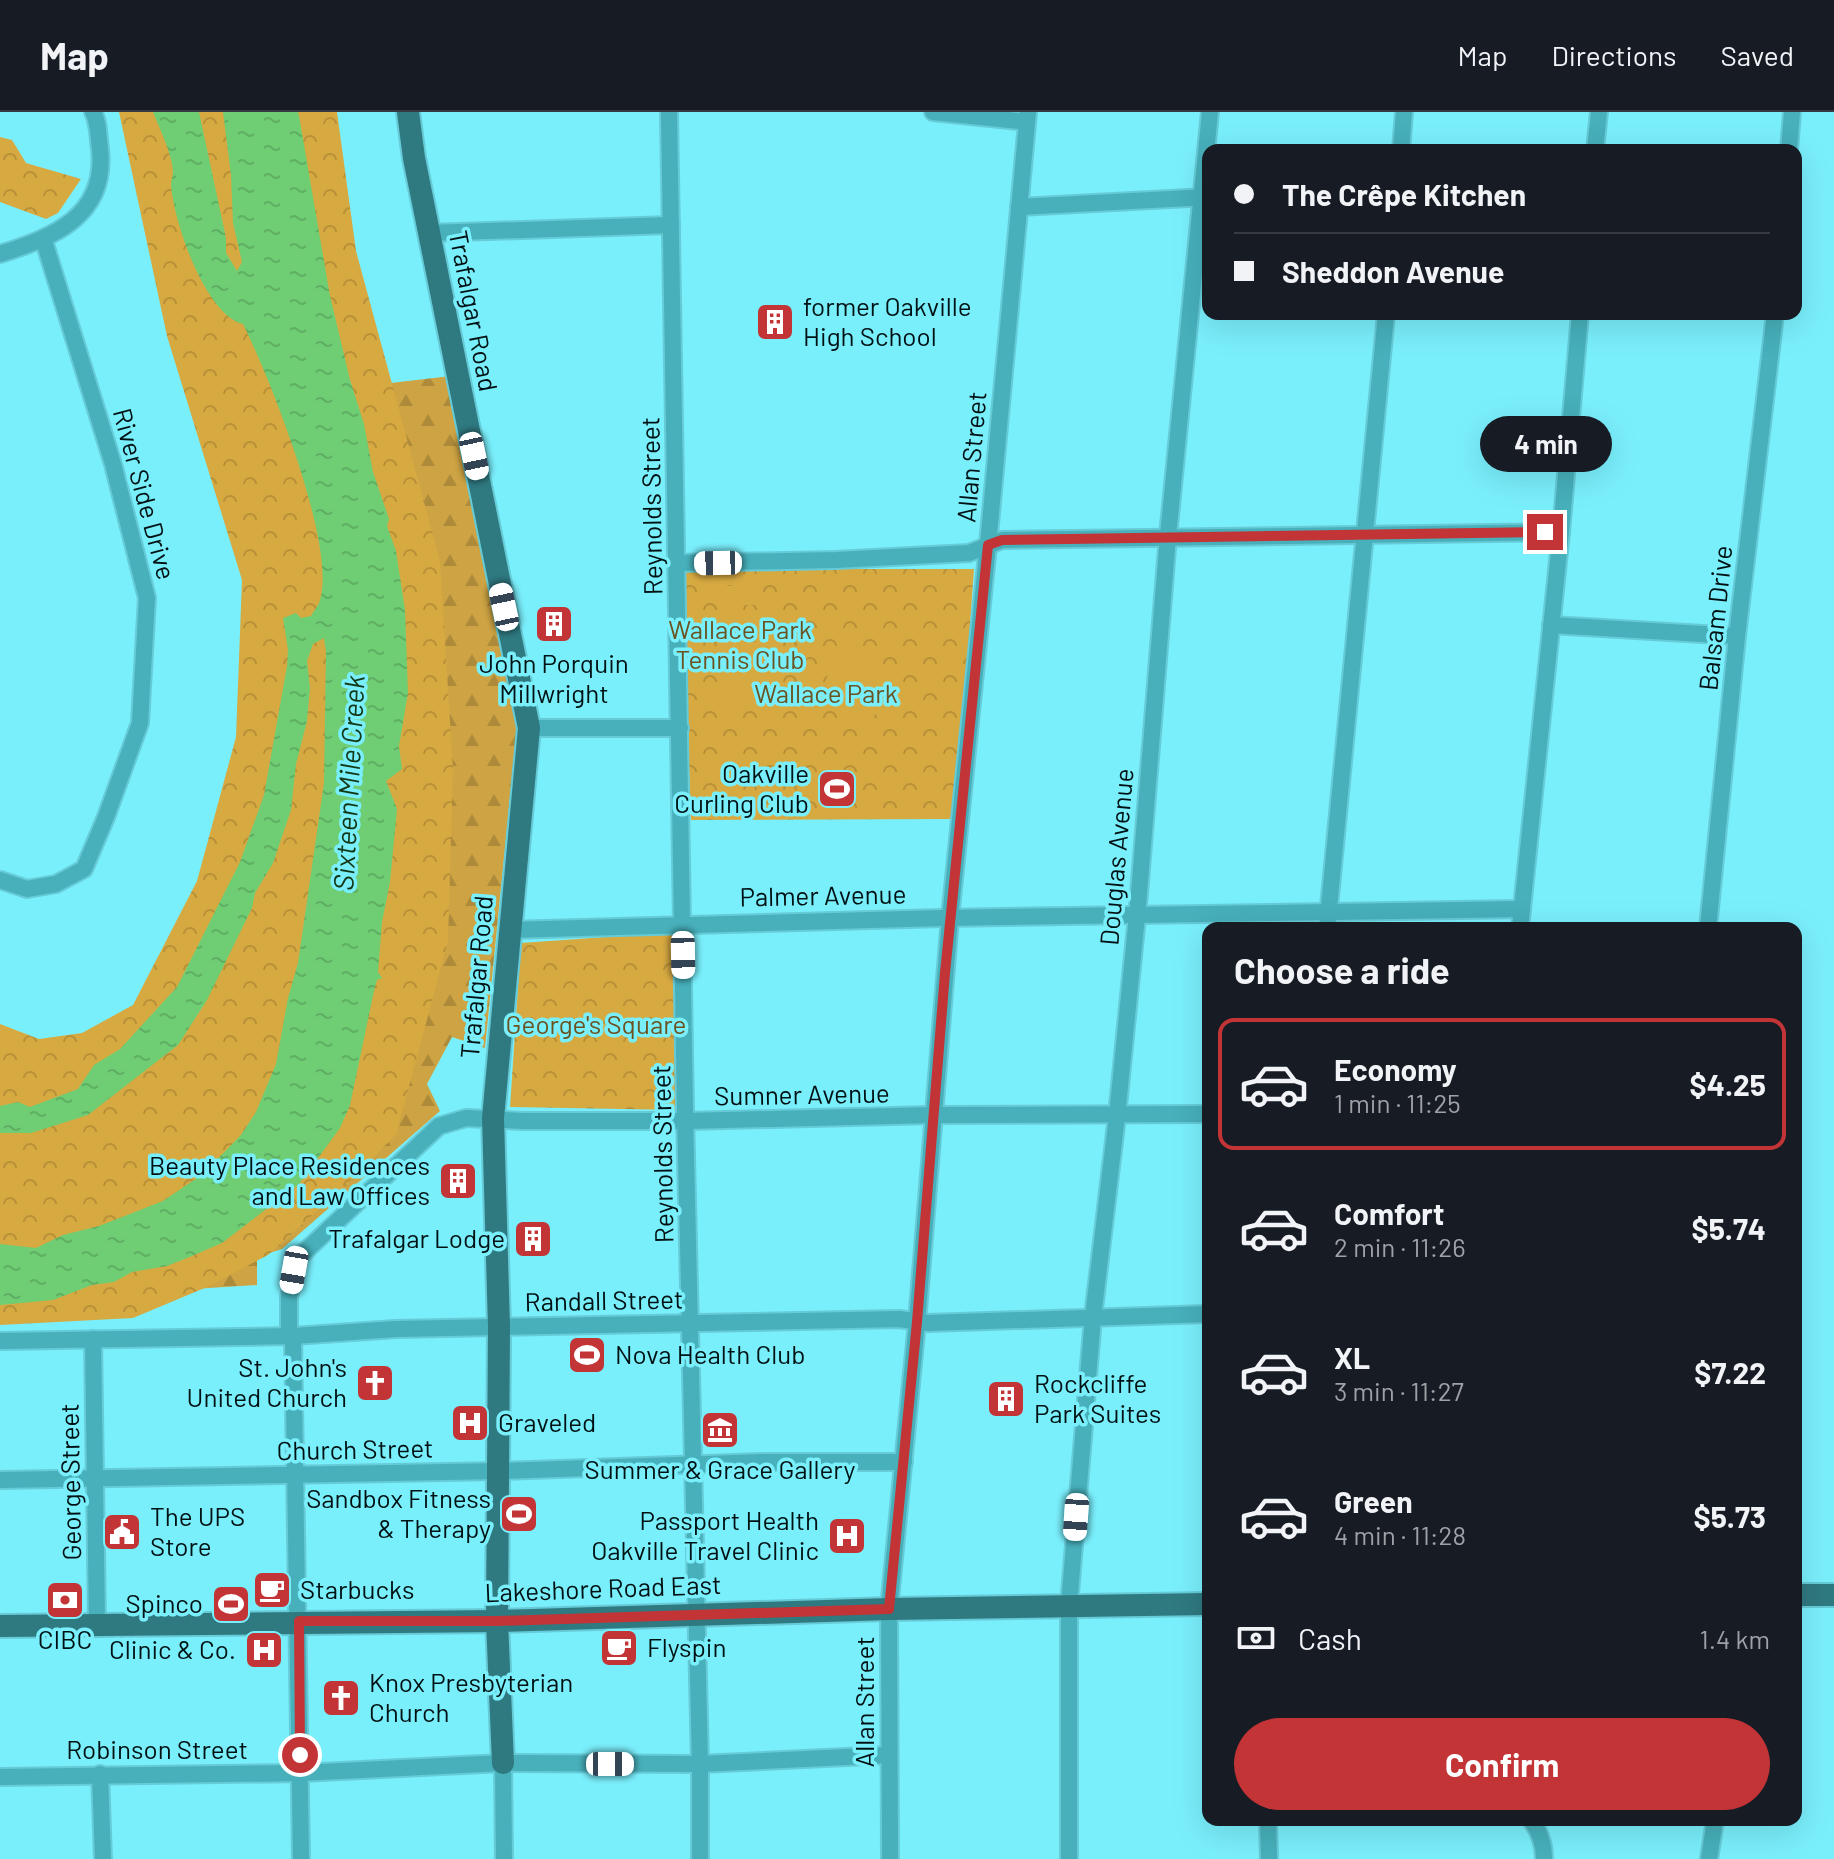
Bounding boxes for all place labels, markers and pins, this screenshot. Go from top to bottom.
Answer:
place label: former Oakville High School [803,290,972,351]
building icon: former Oakville High School [754,301,796,343]
building icon: John Porquin Millwright [533,603,575,645]
place label: John Porquin Millwright [479,647,629,708]
place label: Oakville Curling Club [674,757,809,818]
sports icon: Oakville Curling Club [816,768,858,810]
place label: Beauty Place Residences and Law Offices [149,1149,430,1210]
building icon: Beauty Place Residences and Law Offices [437,1160,479,1202]
building icon: Trafalgar Lodge [512,1218,554,1260]
place label: Trafalgar Lodge [328,1222,505,1253]
sports icon: Nova Health Club [566,1334,608,1376]
place label: Nova Health Club [615,1338,805,1369]
place label: St. John's United Church [187,1351,347,1412]
church icon: St. John's United Church [354,1362,396,1404]
place label: Rockcliffe Park Suites [1034,1367,1161,1428]
building icon: Rockcliffe Park Suites [985,1378,1027,1420]
hospital icon: Graveled [449,1402,491,1444]
place label: Graveled [498,1406,596,1437]
museum icon: Summer & Grace Gallery [699,1409,741,1451]
place label: Summer & Grace Gallery [585,1453,855,1484]
place label: Sandbox Fitness & Therapy [306,1482,491,1543]
sports icon: Sandbox Fitness & Therapy [498,1493,540,1535]
place label: The UPS Store [150,1500,245,1561]
place label: Passport Health Oakville Travel Clinic [591,1504,819,1565]
public building icon: The UPS Store [101,1511,143,1553]
hospital icon: Passport Health Oakville Travel Clinic [826,1515,868,1557]
cafe icon: Starbucks [251,1569,293,1611]
place label: Starbucks [300,1573,414,1604]
bank icon: CIBC [44,1579,86,1621]
sports icon: Spinco [210,1583,252,1625]
place label: Spinco [125,1587,203,1618]
place label: CIBC [38,1623,92,1654]
cafe icon: Flyspin [598,1627,640,1669]
hospital icon: Clinic & Co. [243,1629,285,1671]
place label: Flyspin [647,1631,726,1662]
place label: Clinic & Co. [109,1633,236,1664]
place label: Knox Presbyterian Church [369,1666,573,1727]
church icon: Knox Presbyterian Church [320,1677,362,1719]

